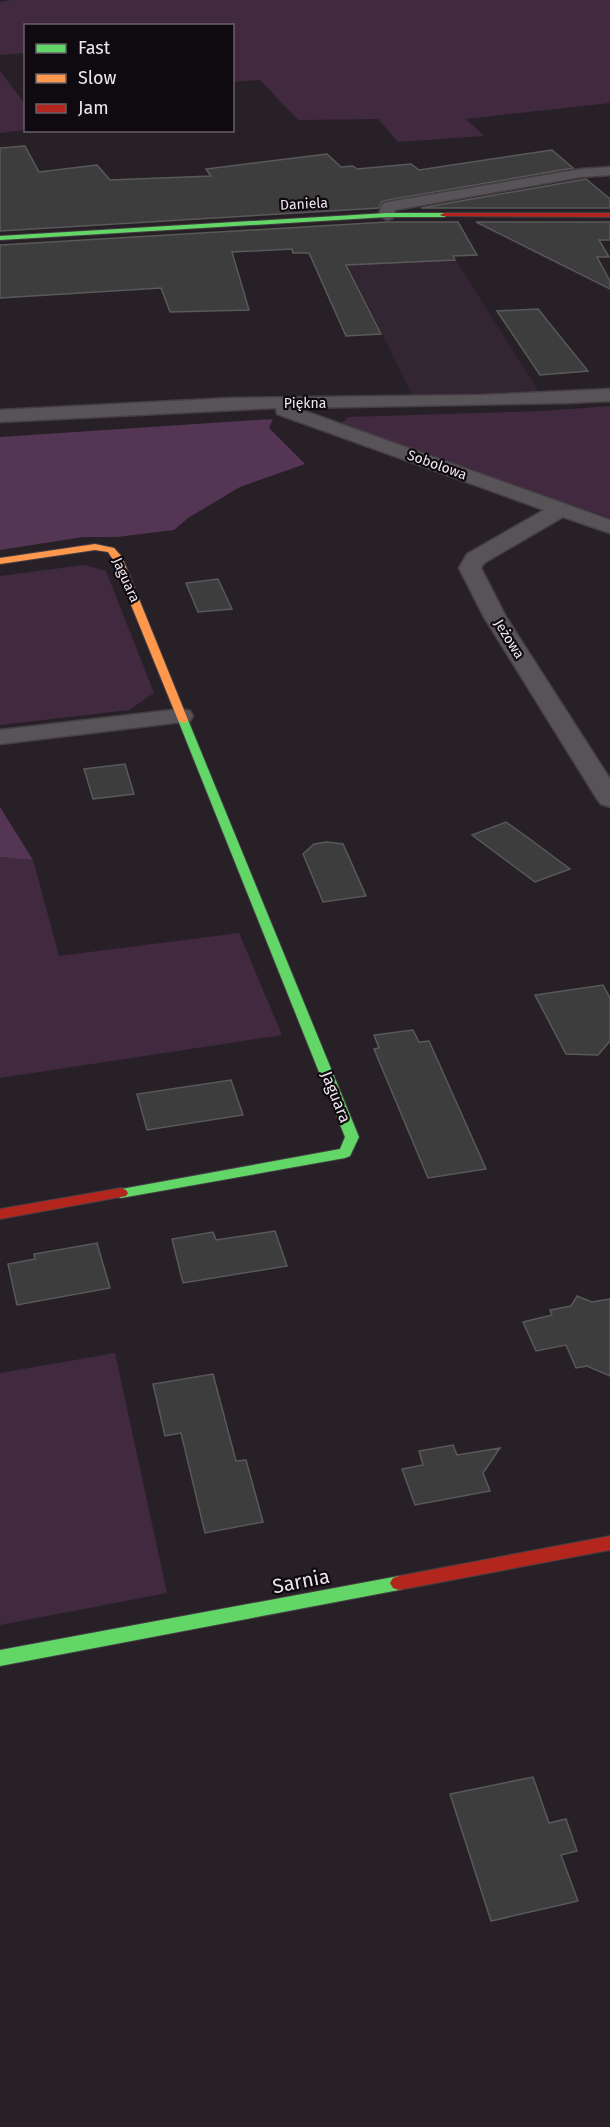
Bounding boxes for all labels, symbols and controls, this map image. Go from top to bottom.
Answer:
legend [24,24,234,132]
text: Fast [78,37,111,59]
text: Slow [78,67,117,89]
text: Jam [78,97,109,119]
street label: Daniela [280,194,328,214]
street label: Piękna [284,395,326,412]
street label: Sobolowa [405,446,469,484]
street label: Jaguara [109,555,143,605]
street label: Jeżowa [490,616,528,662]
street label: Jaguara [317,1068,355,1126]
street label: Sarnia [270,1564,332,1598]

